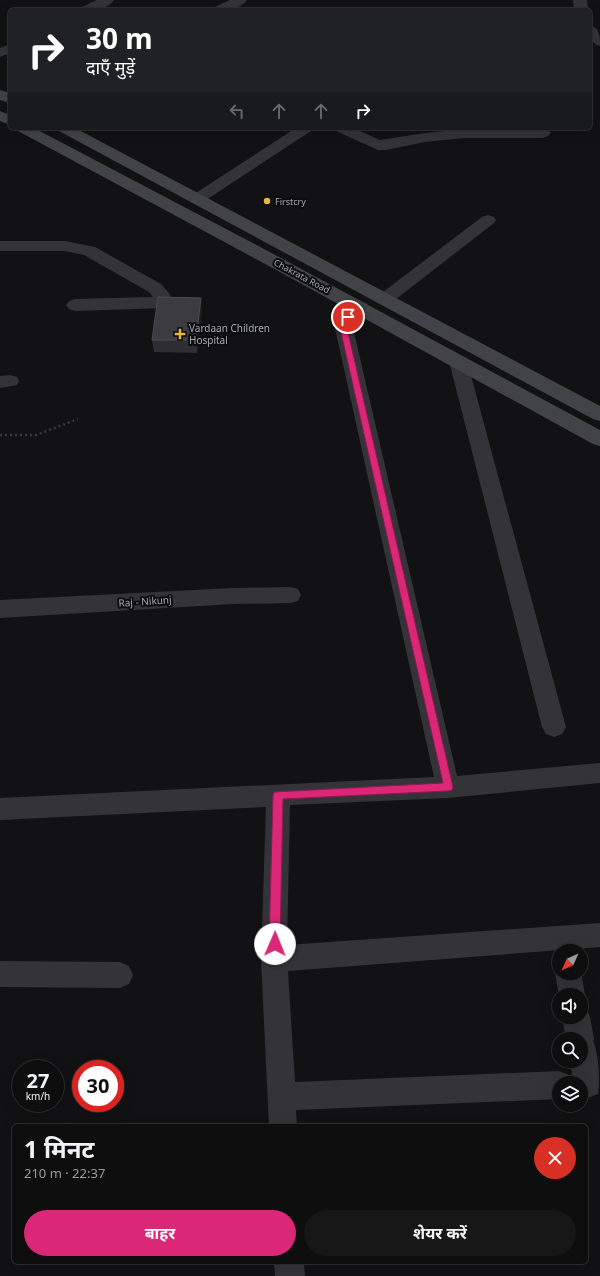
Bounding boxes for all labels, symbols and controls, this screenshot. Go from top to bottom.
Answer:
text: 30 m [86,19,153,57]
icon: right [20,24,72,76]
text: दाएँ मुड़ें [86,55,135,79]
icon: left [226,100,248,122]
icon: ahead [268,100,290,122]
icon: ahead [310,100,332,122]
icon: right [352,100,374,122]
place label: Firstcry [275,195,306,208]
marker: Firstcry [262,196,272,206]
street label: Chakrata Road [272,256,332,296]
pin [331,300,365,334]
icon: arrive [337,306,359,328]
place label: Vardaan Children Hospital [189,321,270,347]
marker: Vardaan Children Hospital [174,328,186,340]
street label: Raj - Nikunj [118,592,172,610]
position arrow [254,923,296,965]
north arrow [552,944,588,980]
map controls [552,944,588,1112]
button: sound [552,988,588,1024]
button: search [552,1032,588,1068]
speed limit sign: 30 [72,1060,124,1112]
text: 27 [27,1067,49,1094]
button: layers [552,1076,588,1112]
text: km/h [26,1089,50,1103]
text: 1 मिनट [24,1132,94,1165]
button: close [534,1137,576,1179]
text: 210 m · 22:37 [24,1164,105,1182]
button: बाहर [24,1210,296,1256]
button: शेयर करें [304,1210,576,1256]

